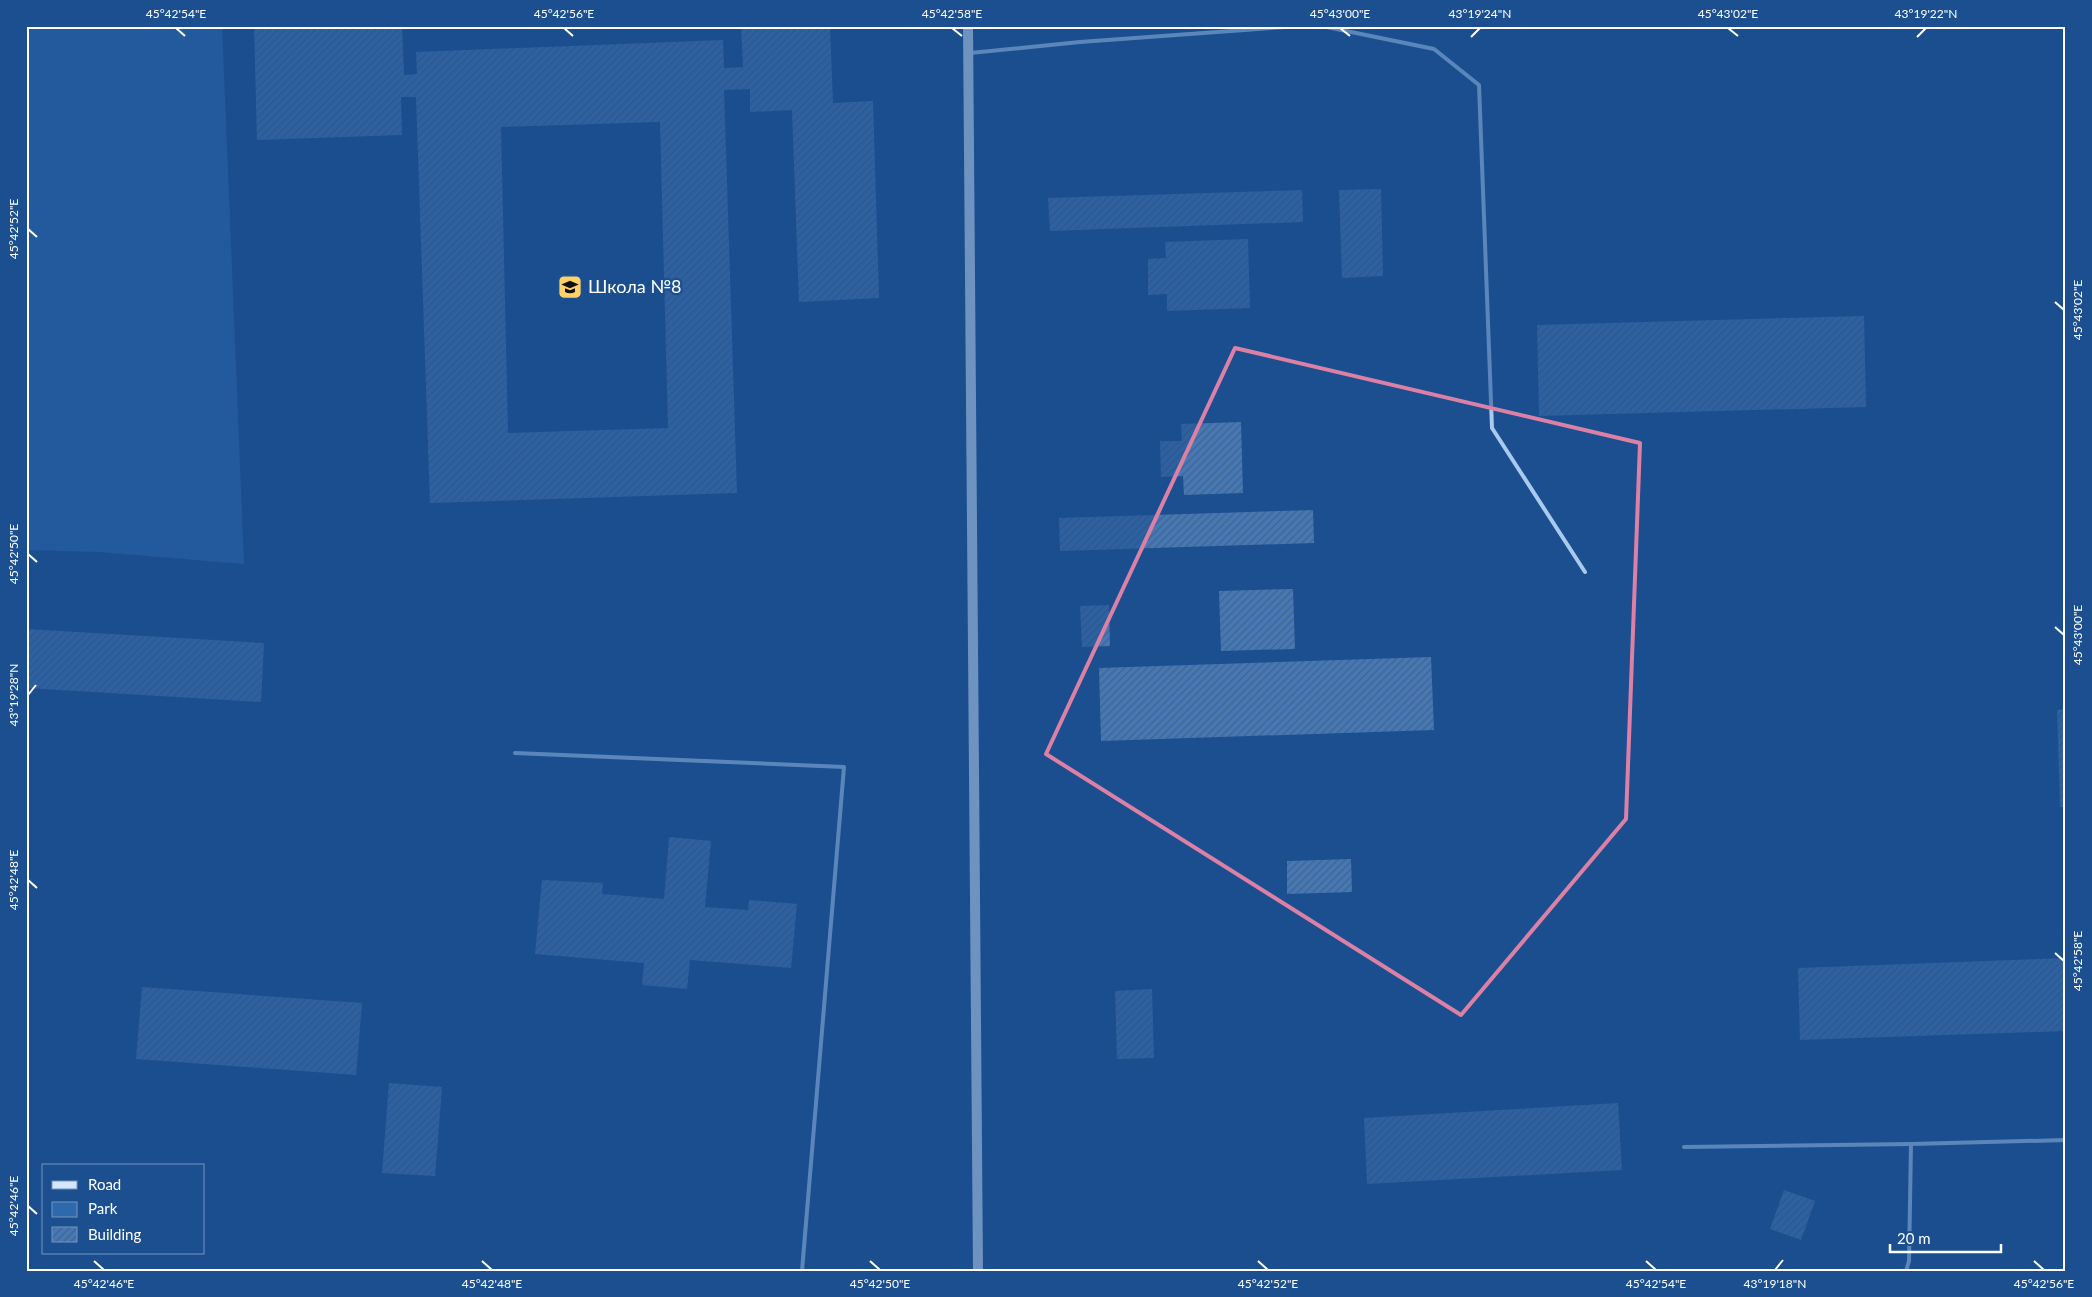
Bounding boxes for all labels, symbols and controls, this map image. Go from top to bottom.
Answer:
text: 45°42'54"E [146,6,206,21]
text: 45°42'56"E [534,6,594,21]
text: 45°42'58"E [922,6,982,21]
text: 45°43'00"E [1310,6,1370,21]
text: 43°19'24"N [1449,6,1511,21]
text: 45°43'02"E [1698,6,1758,21]
text: 43°19'22"N [1895,6,1957,21]
text: 45°42'52"E [6,199,21,259]
school or university icon: Школа №8 [557,274,583,300]
place label: Школа №8 [588,275,682,297]
text: 45°43'02"E [2070,280,2085,340]
text: 45°42'50"E [6,524,21,584]
text: 45°43'00"E [2070,605,2085,665]
text: 43°19'28"N [6,664,21,726]
text: 45°42'48"E [6,850,21,910]
text: 45°42'58"E [2070,931,2085,991]
legend [42,1164,205,1254]
text: Road [88,1175,121,1193]
text: 45°42'46"E [6,1176,21,1236]
text: Park [88,1199,118,1217]
scale bar [1890,1222,2001,1254]
text: Building [88,1225,141,1243]
text: 20 m [1897,1229,1931,1247]
text: 45°42'46"E [74,1276,134,1291]
text: 45°42'48"E [462,1276,522,1291]
text: 45°42'50"E [850,1276,910,1291]
text: 45°42'52"E [1238,1276,1298,1291]
text: 45°42'54"E [1626,1276,1686,1291]
text: 43°19'18"N [1744,1276,1806,1291]
text: 45°42'56"E [2014,1276,2074,1291]

